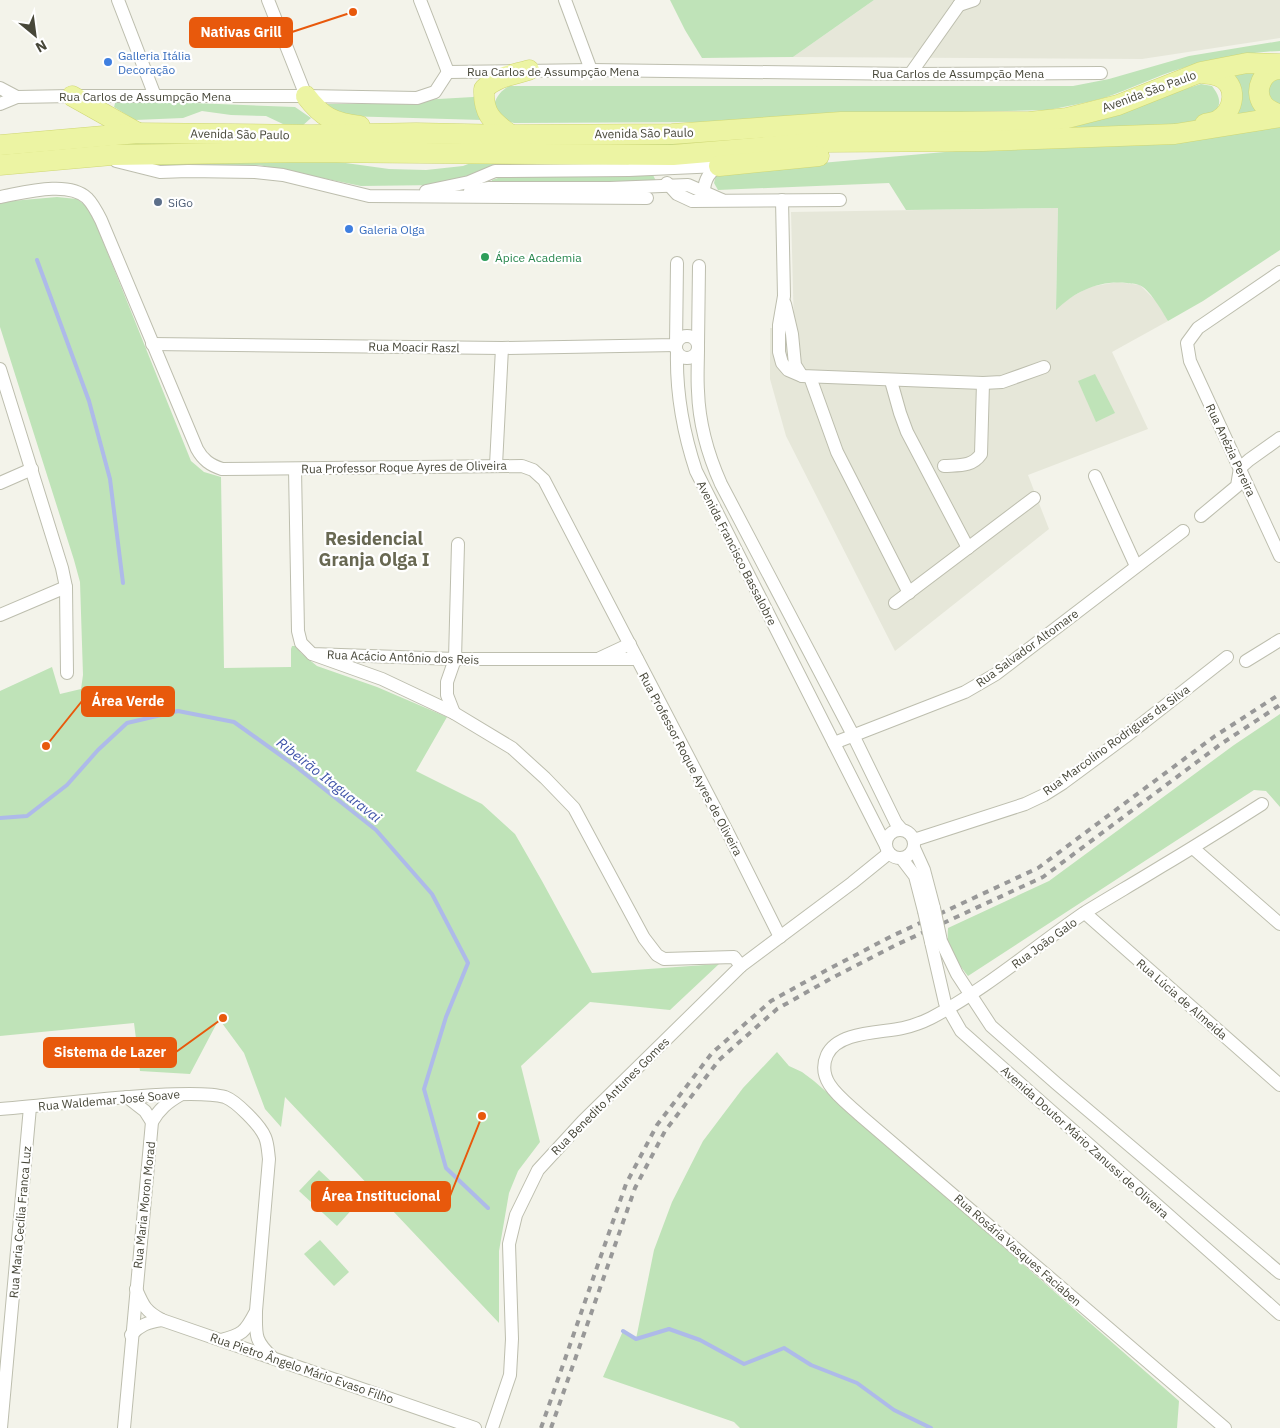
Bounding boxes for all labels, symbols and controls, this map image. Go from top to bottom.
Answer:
north arrow [10,10,60,60]
callout: Nativas Grill [190,18,292,47]
text: Nativas Grill [200,23,282,41]
text: N [33,36,50,57]
place label: Galleria Itália Decoração [118,48,191,77]
marker: Galleria Itália Decoração [102,56,114,68]
street label: Rua Carlos de Assumpção Mena [467,64,640,79]
street label: Rua Carlos de Assumpção Mena [872,66,1045,81]
street label: Avenida São Paulo [1100,67,1198,115]
street label: Rua Carlos de Assumpção Mena [59,89,232,104]
street label: Avenida São Paulo [594,125,694,141]
street label: Avenida São Paulo [190,126,290,142]
place label: SiGo [168,195,193,210]
marker: SiGo [152,196,164,208]
place label: Galeria Olga [359,222,425,237]
marker: Galeria Olga [343,223,355,235]
place label: Ápice Academia [495,250,582,265]
marker: Ápice Academia [479,251,491,263]
street label: Rua Moacir Raszl [368,339,460,355]
street label: Rua Anézia Pereira [1203,401,1259,499]
street label: Rua Professor Roque Ayres de Oliveira [301,458,508,476]
street label: Avenida Francisco Bassalobre [694,478,780,628]
district label: Residencial Granja Olga I [318,527,430,571]
street label: Rua Salvador Altomare [973,606,1081,690]
street label: Rua Acácio Antônio dos Reis [327,647,480,667]
street label: Rua Professor Roque Ayres de Oliveira [636,670,746,859]
street label: Rua Marcolino Rodrigues da Silva [1040,681,1193,798]
callout: Área Verde [82,687,174,716]
text: Área Verde [92,691,165,710]
water label: Ribeirão Itaguaravai [273,734,385,827]
street label: Rua João Galo [1008,914,1080,972]
street label: Rua Lúcia de Almeida [1133,955,1231,1043]
street label: Rua Benedito Antunes Gomes [548,1034,672,1158]
callout: Sistema de Lazer [44,1038,176,1067]
text: Sistema de Lazer [54,1043,167,1061]
street label: Avenida Doutor Mário Zanussi de Oliveira [998,1063,1172,1222]
street label: Rua Waldemar José Soave [38,1086,181,1114]
street label: Rua Maria Moron Morad [130,1141,158,1269]
street label: Rua Maria Cecília Franca Luz [6,1145,34,1299]
callout: Área Institucional [312,1182,450,1211]
text: Área Institucional [322,1186,440,1205]
street label: Rua Rosária Vasques Faciaben [951,1191,1085,1309]
street label: Rua Pietro Ângelo Mário Evaso Filho [208,1329,396,1407]

